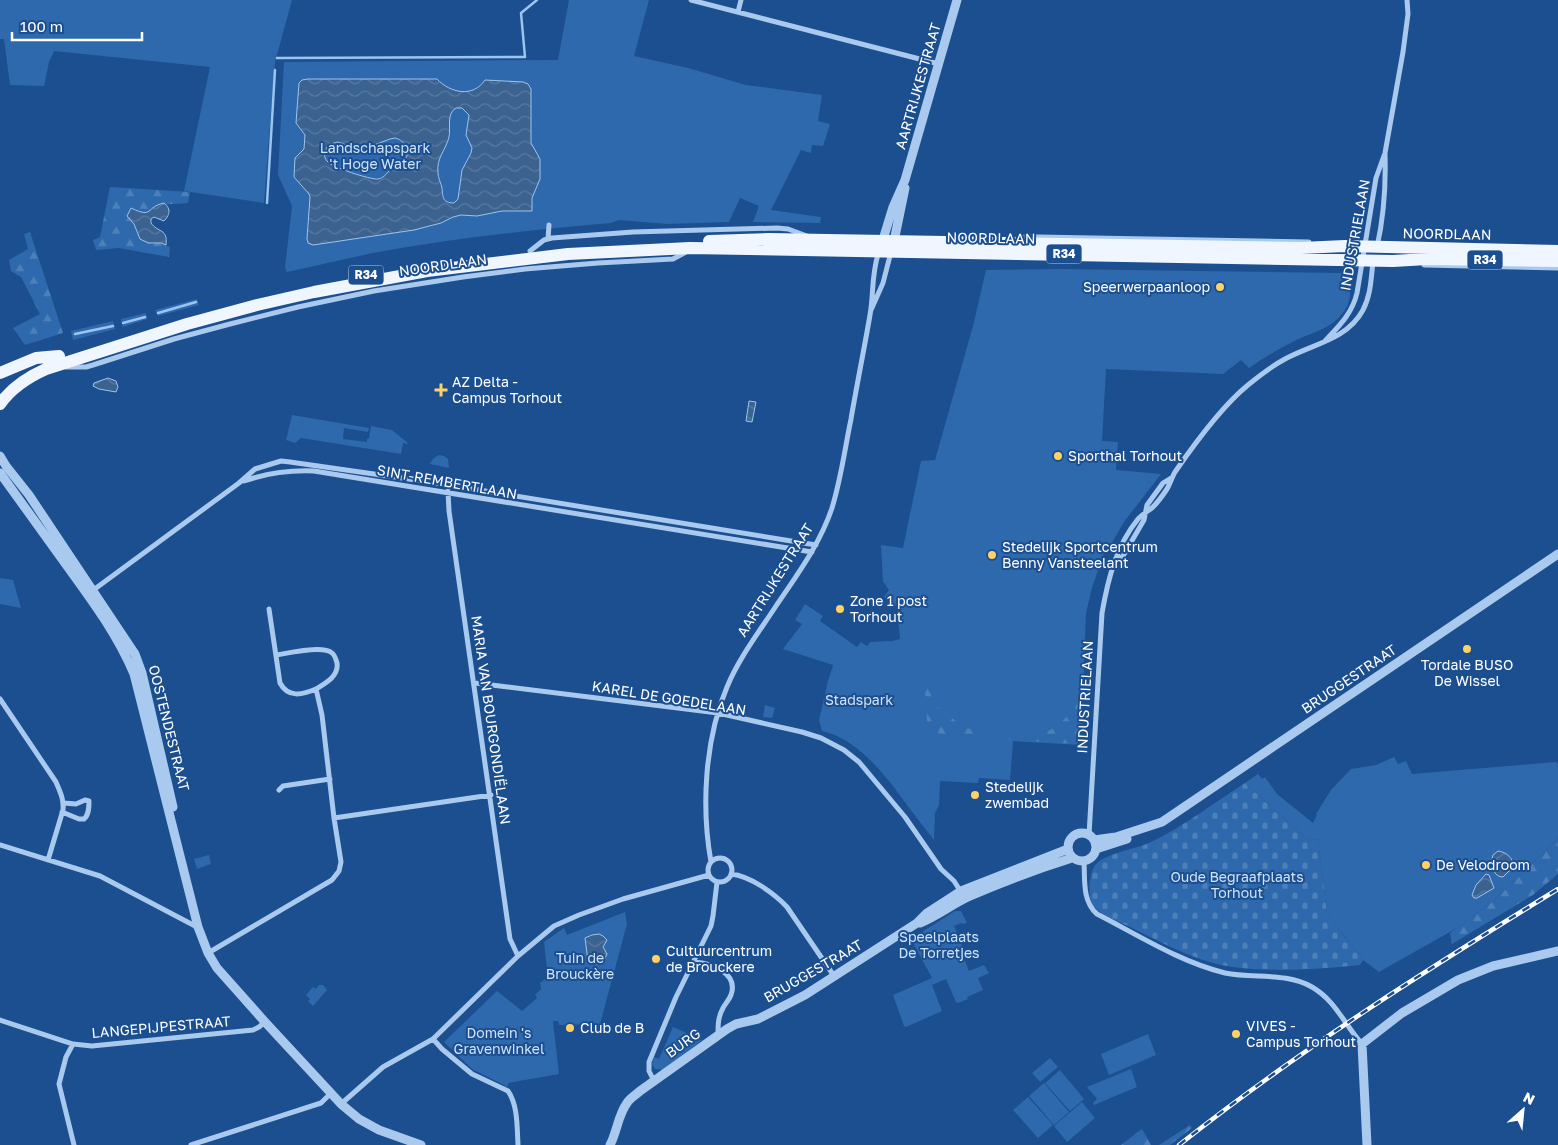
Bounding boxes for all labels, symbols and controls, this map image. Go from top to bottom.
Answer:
scale bar [12,10,142,42]
text: 100 m [20,17,63,35]
street label: AARTRIJKESTRAAT [891,20,944,151]
park label: Landschapspark 't Hoge Water [320,139,430,172]
street label: INDUSTRIELAAN [1336,178,1373,292]
street label: NOORDLAAN [1402,224,1492,243]
street label: NOORDLAAN [946,228,1036,247]
road number: R34 [1046,244,1082,264]
street label: NOORDLAAN [398,250,488,279]
road number: R34 [1468,250,1502,270]
road number: R34 [348,266,384,284]
place label: Speerwerpaanloop [1083,278,1210,295]
marker: Speerwerpaanloop [1214,281,1226,293]
place label: AZ Delta - Campus Torhout [452,373,562,406]
marker: AZ Delta - Campus Torhout [434,383,448,397]
place label: Sporthal Torhout [1068,447,1182,464]
marker: Sporthal Torhout [1052,450,1064,462]
street label: SINT-REMBERTLAAN [376,461,518,502]
street label: AARTRIJKESTRAAT [733,520,817,640]
place label: Stedelijk Sportcentrum Benny Vansteelant [1002,538,1158,571]
marker: Stedelijk Sportcentrum Benny Vansteelant [986,549,998,561]
place label: Zone 1 post Torhout [850,592,927,625]
marker: Zone 1 post Torhout [834,603,846,615]
street label: MARIA VAN BOURGONDIËLAAN [468,614,515,826]
street label: INDUSTRIELAAN [1073,640,1096,754]
street label: BRUGGESTRAAT [1298,640,1400,717]
marker: Tordale BUSO De Wissel [1461,643,1473,655]
place label: Tordale BUSO De Wissel [1421,656,1513,689]
street label: OOSTENDESTRAAT [146,663,193,793]
street label: KAREL DE GOEDELAAN [591,677,747,718]
park label: Stadspark [825,691,893,708]
place label: Stedelijk zwembad [985,778,1049,811]
marker: Stedelijk zwembad [969,789,981,801]
place label: De Velodroom [1436,856,1530,873]
marker: De Velodroom [1420,859,1432,871]
park label: Oude Begraafplaats Torhout [1170,868,1304,901]
park label: Speelplaats De Torretjes [898,928,980,961]
street label: BRUGGESTRAAT [760,935,865,1006]
place label: Cultuurcentrum de Brouckere [666,942,772,975]
park label: Tuin de Brouckère [546,949,614,982]
marker: Cultuurcentrum de Brouckere [650,953,662,965]
street label: LANGEPIJPESTRAAT [91,1012,231,1041]
place label: VIVES - Campus Torhout [1246,1017,1356,1050]
place label: Club de B [580,1019,644,1036]
marker: Club de B [564,1022,576,1034]
park label: Domein 's Gravenwinkel [454,1024,544,1057]
street label: BURG [662,1024,704,1061]
marker: VIVES - Campus Torhout [1230,1028,1242,1040]
north arrow [1498,1085,1548,1135]
text: N [1521,1088,1538,1108]

